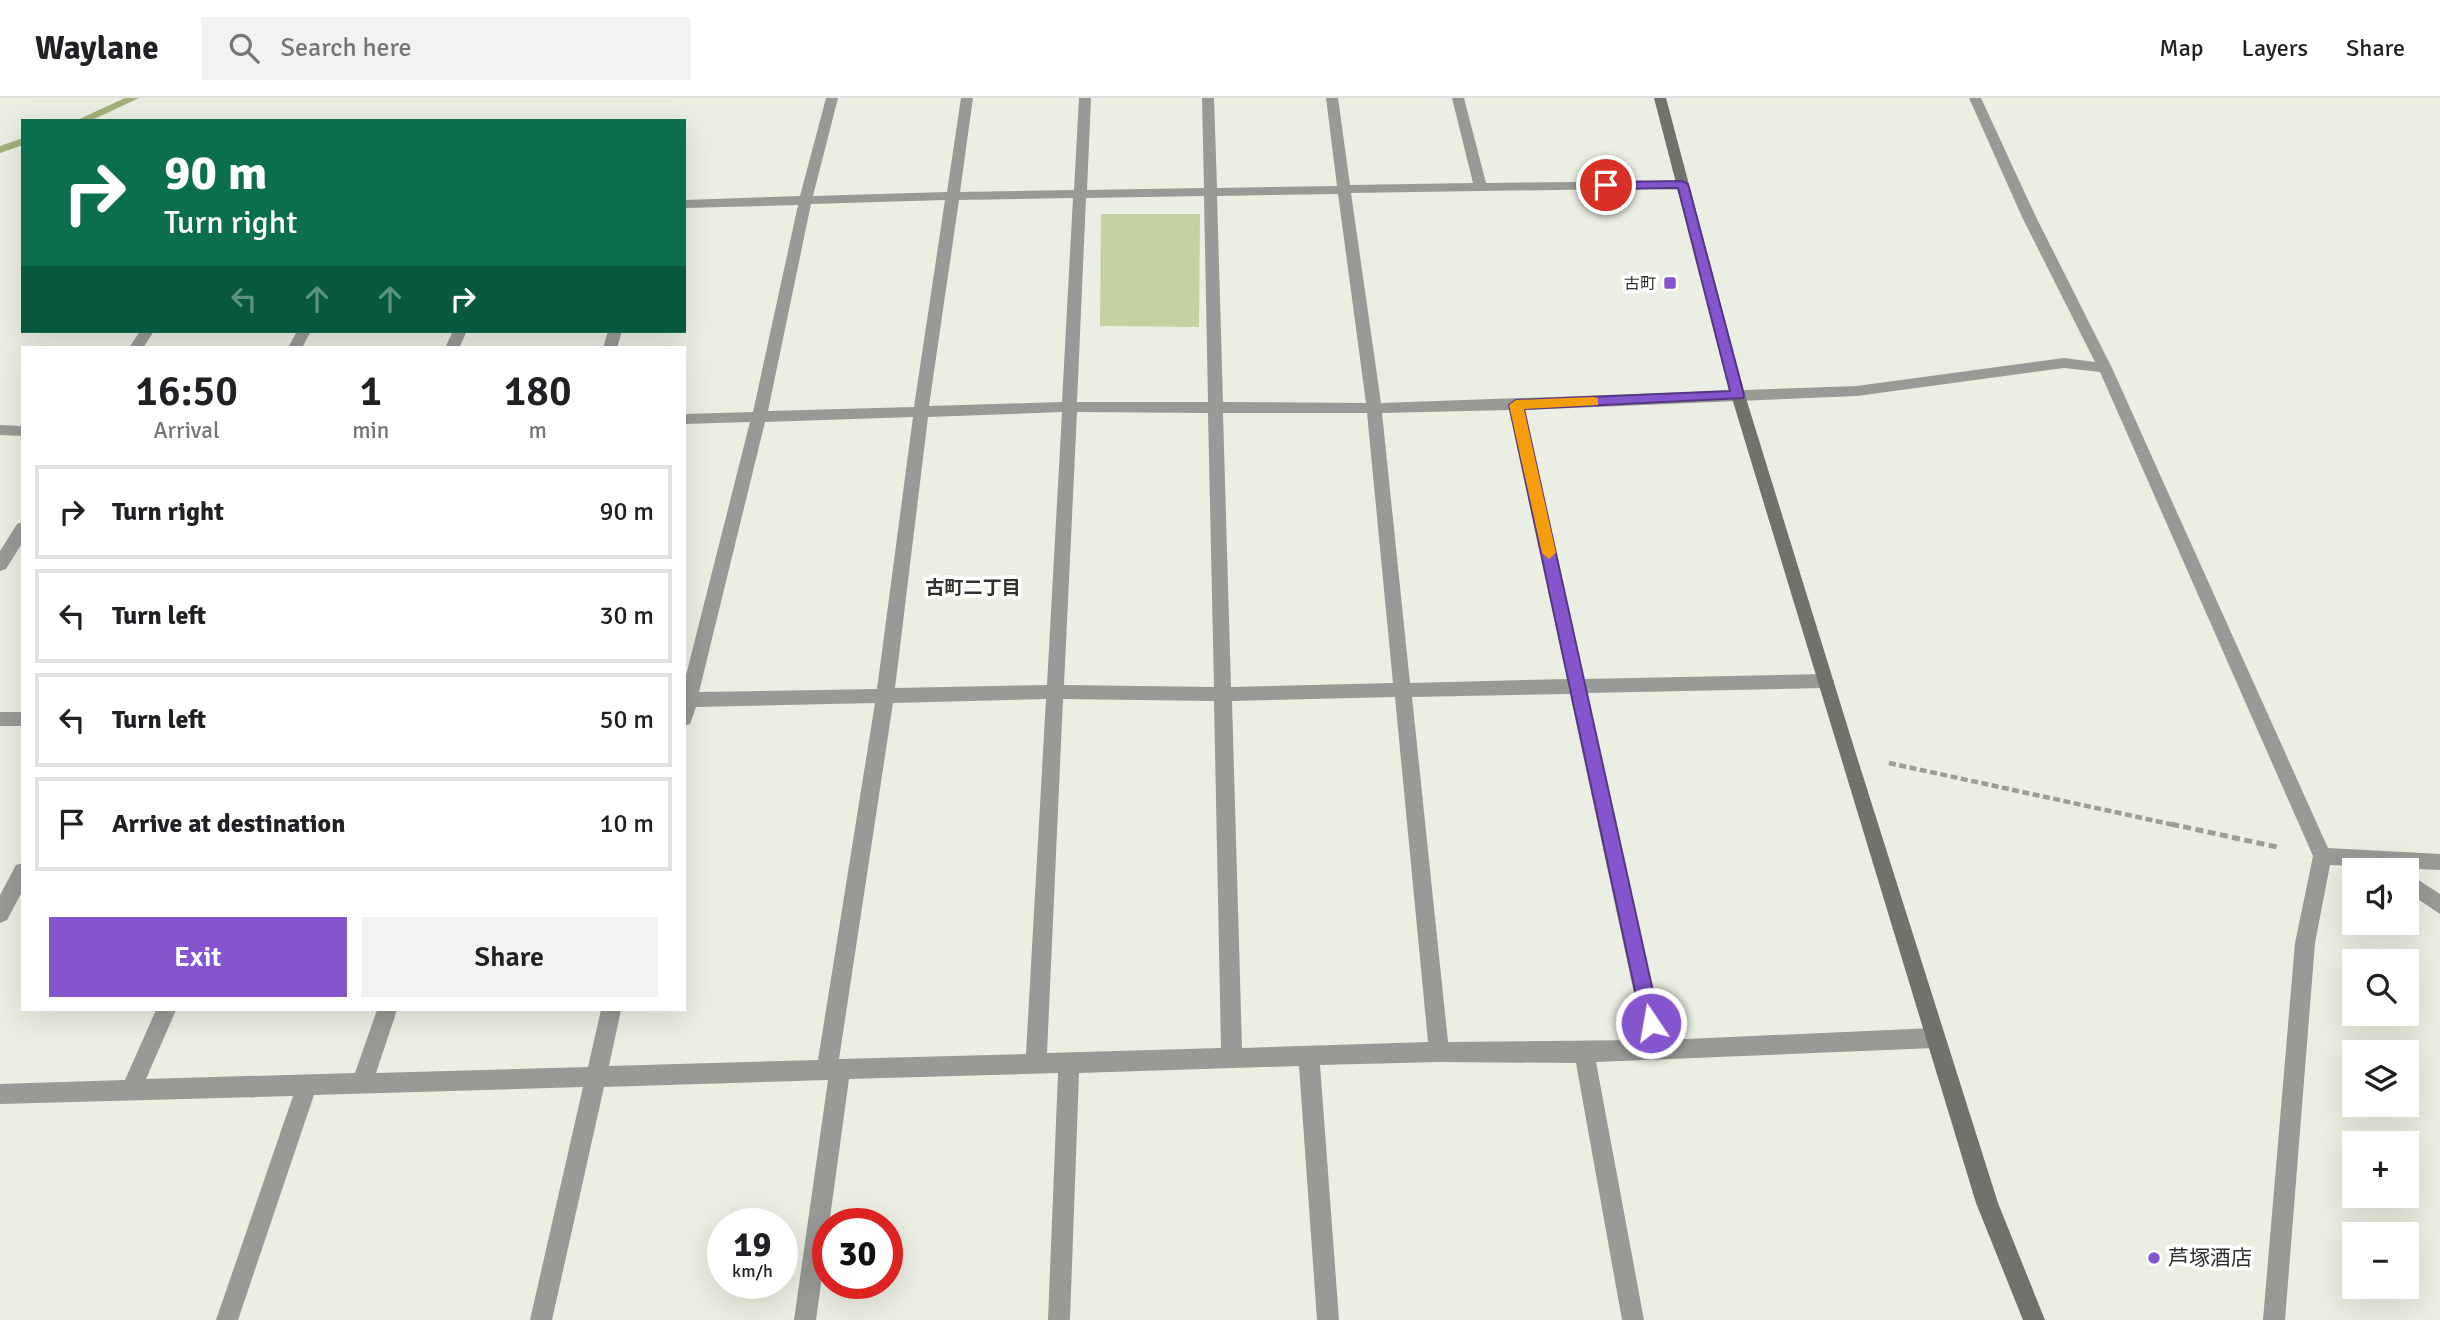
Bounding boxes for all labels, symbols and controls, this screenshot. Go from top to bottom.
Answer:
search box [201,17,691,80]
text: Waylane [35,28,159,69]
icon: search [225,29,263,67]
text: Search here [281,32,412,64]
text: Map [2159,33,2204,63]
text: Layers [2242,33,2308,63]
text: Share [2346,33,2405,63]
text: 90 m [164,143,267,203]
icon: right [49,147,140,238]
pin [1576,155,1636,215]
icon: arrive [1587,166,1625,204]
text: Turn right [164,203,297,242]
place label: 古町 [1624,274,1656,294]
marker: 古町 [1662,275,1678,291]
icon: left [225,280,263,318]
icon: ahead [298,280,336,318]
icon: ahead [371,280,409,318]
icon: right [444,280,482,318]
text: 16:50 [135,366,238,417]
text: 1 [359,366,382,417]
text: 180 [504,366,572,417]
text: Arrival [153,416,220,445]
text: min [352,416,389,445]
text: m [528,416,547,445]
icon: right [53,493,91,531]
text: Turn right [112,496,224,528]
text: 90 m [599,496,654,528]
district label: 古町二丁目 [925,576,1021,600]
icon: left [53,597,91,635]
text: Turn left [112,600,206,632]
text: 30 m [599,600,654,632]
icon: left [53,701,91,739]
text: Turn left [112,704,206,736]
text: 50 m [599,704,654,736]
icon: arrive [53,805,91,843]
text: Arrive at destination [112,808,345,840]
text: 10 m [599,808,654,840]
map controls [2342,858,2419,1299]
button: sound [2342,858,2419,935]
button: Exit [49,917,347,997]
button: Share [361,917,658,997]
button: search [2342,949,2419,1026]
position arrow [1614,986,1688,1060]
button: layers [2342,1040,2419,1117]
button: + [2342,1131,2419,1208]
speed limit sign: 30 [812,1208,903,1299]
button: − [2342,1222,2419,1299]
text: 19 [734,1223,771,1266]
place label: 芦塚酒店 [2168,1245,2252,1271]
marker: 芦塚酒店 [2146,1250,2162,1266]
text: km/h [732,1260,773,1282]

